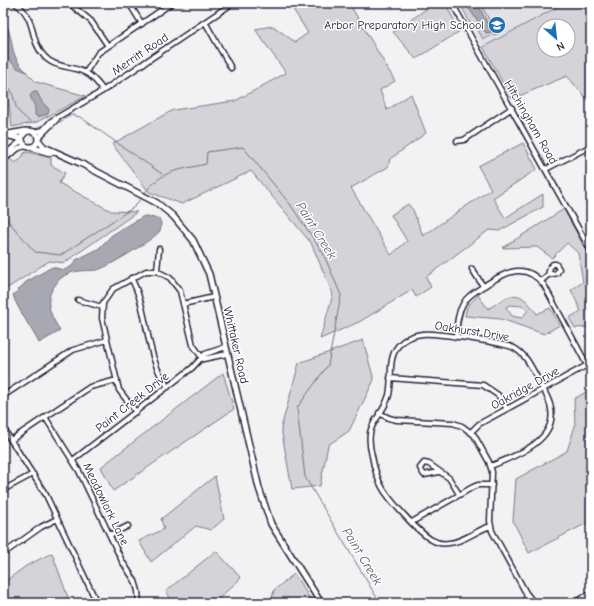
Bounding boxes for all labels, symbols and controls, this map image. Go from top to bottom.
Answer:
school or university icon: Arbor Preparatory High School [487,15,507,35]
place label: Arbor Preparatory High School [324,18,484,32]
north arrow [536,18,576,58]
street label: Merritt Road [109,30,171,78]
text: N [554,39,567,54]
street label: Hitchingham Road [501,77,561,167]
water label: Paint Creek [293,199,340,262]
street label: Whittaker Road [220,305,252,385]
street label: Oakhurst Drive [434,318,510,344]
street label: Oakridge Drive [488,364,562,412]
street label: Paint Creek Drive [93,369,171,435]
street label: Meadowlark Lane [80,460,132,548]
water label: Paint Creek [340,525,386,588]

